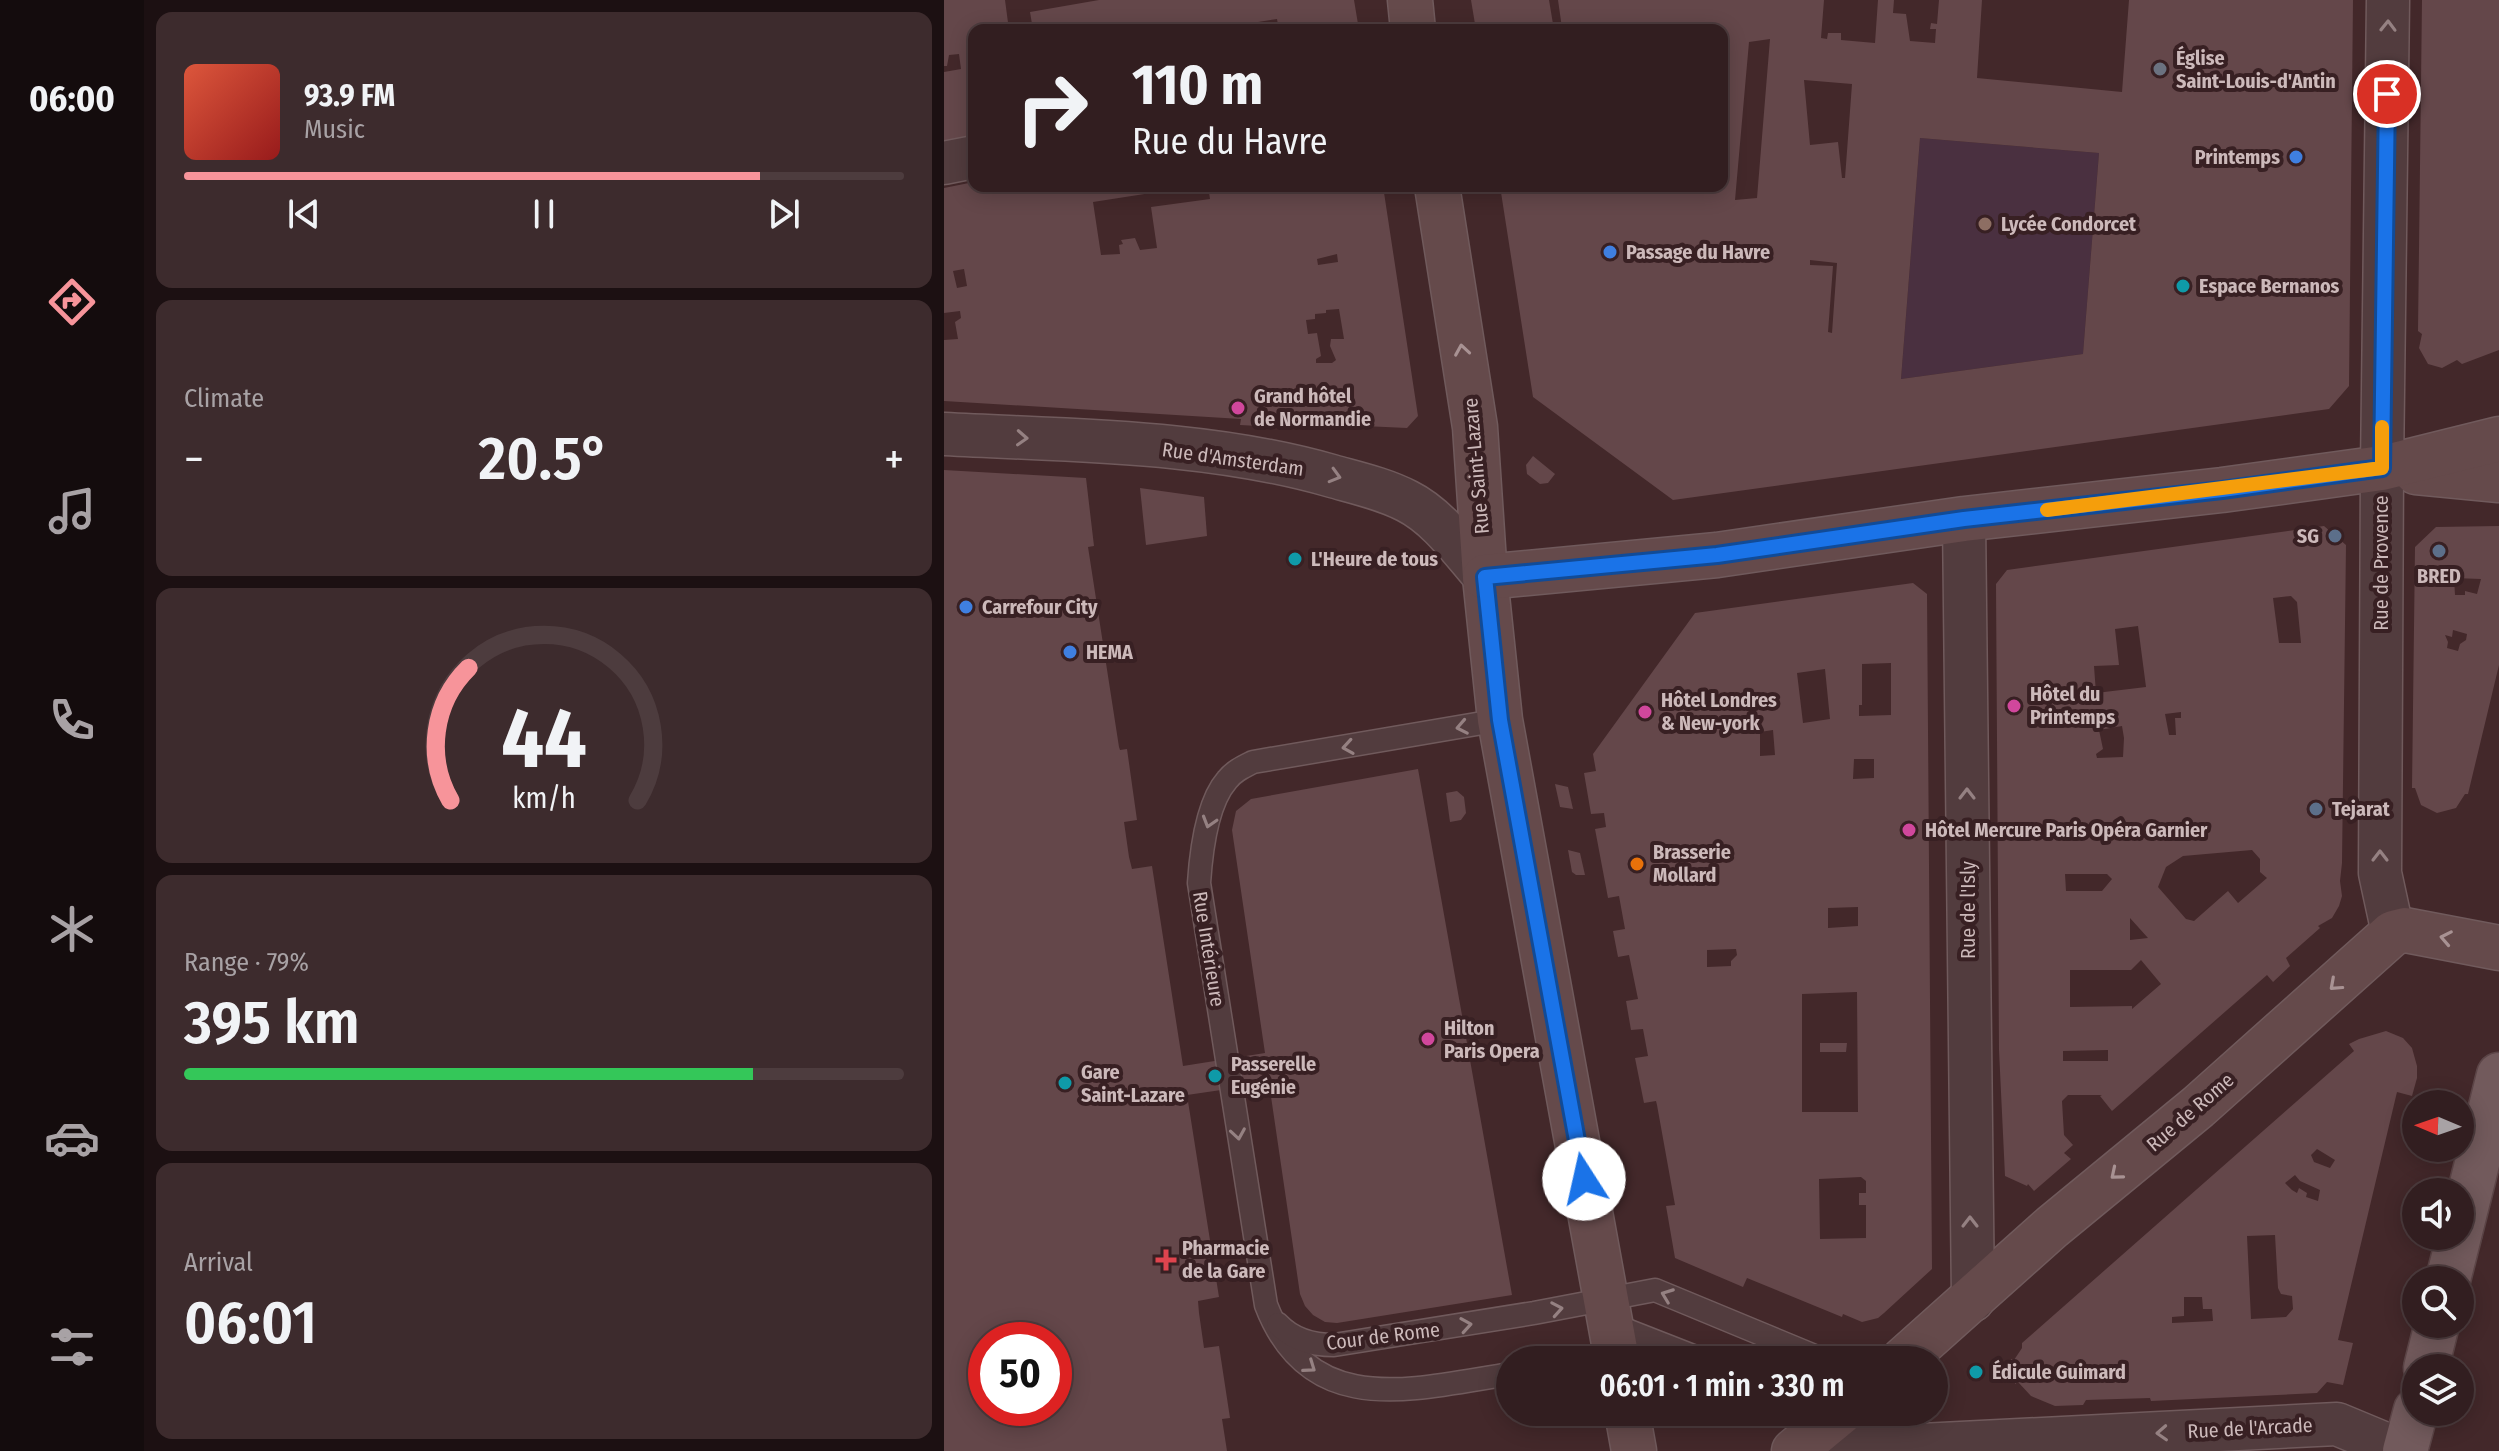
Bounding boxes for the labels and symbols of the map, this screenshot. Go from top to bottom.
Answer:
one-way arrow [2379,19,2397,32]
place label: Église Saint-Louis-d'Antin [2176,45,2336,93]
marker: Église Saint-Louis-d'Antin [2151,60,2169,78]
pin [2353,60,2421,128]
place label: Printemps [2195,145,2280,169]
marker: Printemps [2287,148,2305,166]
place label: Lycée Condorcet [2001,212,2137,236]
marker: Lycée Condorcet [1976,215,1994,233]
place label: Passage du Havre [1626,240,1770,264]
marker: Passage du Havre [1601,243,1619,261]
place label: Espace Bernanos [2199,274,2340,298]
marker: Espace Bernanos [2174,277,2192,295]
one-way arrow [1455,343,1472,357]
place label: Grand hôtel de Normandie [1254,384,1371,431]
street label: Rue Saint-Lazare [1458,397,1494,535]
marker: Grand hôtel de Normandie [1229,399,1247,417]
one-way arrow [1016,429,1029,446]
street label: Rue d'Amsterdam [1161,437,1305,481]
one-way arrow [1327,467,1341,484]
street label: Rue de Provence [2369,495,2393,631]
place label: SG [2297,524,2319,548]
marker: SG [2326,527,2344,545]
marker: BRED [2430,542,2448,560]
place label: L'Heure de tous [1311,547,1438,571]
marker: L'Heure de tous [1286,550,1304,568]
place label: BRED [2417,564,2461,588]
place label: Carrefour City [982,595,1098,619]
marker: Carrefour City [957,598,975,616]
place label: HEMA [1086,640,1134,664]
marker: HEMA [1061,643,1079,661]
place label: Hôtel du Printemps [2030,682,2115,729]
place label: Hôtel Londres & New-york [1661,688,1777,735]
marker: Hôtel du Printemps [2005,697,2023,715]
marker: Hôtel Londres & New-york [1636,703,1654,721]
one-way arrow [1456,717,1469,734]
one-way arrow [1342,737,1355,754]
one-way arrow [1958,787,1976,800]
place label: Tejarat [2332,797,2391,821]
marker: Tejarat [2307,800,2325,818]
one-way arrow [1202,815,1218,828]
place label: Hôtel Mercure Paris Opéra Garnier [1925,818,2208,842]
marker: Hôtel Mercure Paris Opéra Garnier [1900,821,1918,839]
place label: Brasserie Mollard [1653,840,1731,887]
one-way arrow [2371,849,2389,862]
marker: Brasserie Mollard [1628,855,1646,873]
street label: Rue de l'Isly [1956,861,1980,959]
street label: Rue Intérieure [1188,890,1230,1008]
one-way arrow [2439,931,2453,948]
one-way arrow [2329,975,2344,989]
place label: Hilton Paris Opera [1444,1016,1540,1063]
marker: Hilton Paris Opera [1419,1030,1437,1048]
place label: Passerelle Eugénie [1231,1052,1316,1099]
place label: Gare Saint-Lazare [1081,1060,1185,1107]
marker: Passerelle Eugénie [1206,1067,1224,1085]
street label: Rue de Rome [2142,1068,2238,1156]
marker: Gare Saint-Lazare [1056,1074,1074,1092]
north arrow [2402,1090,2474,1162]
one-way arrow [1229,1127,1246,1141]
position arrow [1542,1137,1626,1221]
one-way arrow [2111,1164,2125,1179]
one-way arrow [1961,1215,1979,1228]
place label: Pharmacie de la Gare [1182,1236,1269,1283]
marker: Pharmacie de la Gare [1157,1251,1175,1269]
one-way arrow [1660,1288,1674,1305]
one-way arrow [1550,1302,1564,1319]
street label: Cour de Rome [1325,1317,1441,1355]
one-way arrow [1459,1317,1473,1334]
speed limit sign: 50 [968,1322,1072,1426]
one-way arrow [1301,1357,1316,1372]
place label: Édicule Guimard [1992,1359,2126,1384]
marker: Édicule Guimard [1967,1363,1985,1381]
street label: Rue de l'Arcade [2187,1413,2313,1443]
one-way arrow [2155,1424,2168,1441]

